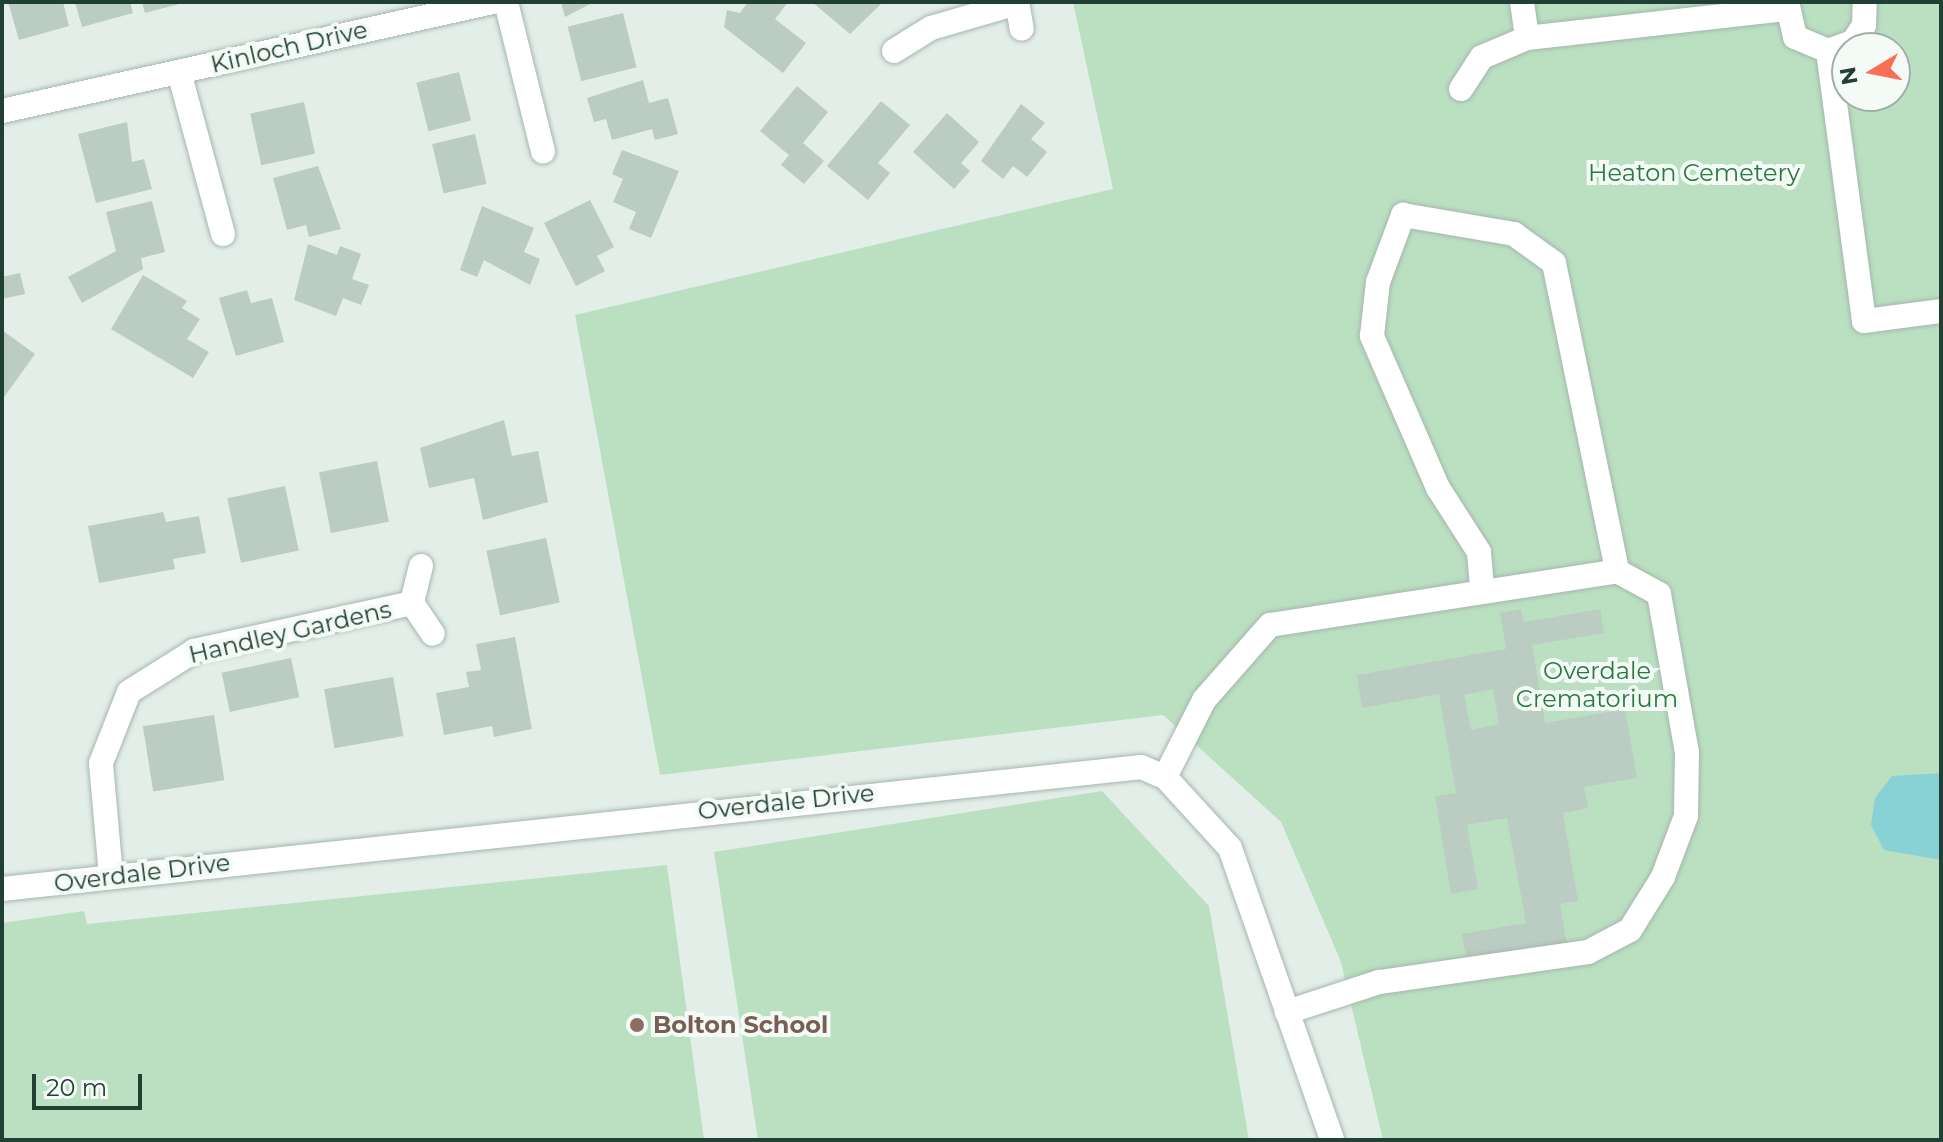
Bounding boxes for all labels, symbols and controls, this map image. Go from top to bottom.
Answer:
street label: Kinloch Drive [208,15,370,79]
north arrow [1831,32,1911,112]
text: N [1834,65,1864,87]
park label: Heaton Cemetery [1588,159,1800,187]
street label: Handley Gardens [186,595,394,669]
park label: Overdale Crematorium [1516,657,1678,713]
street label: Overdale Drive [696,778,876,826]
street label: Overdale Drive [52,848,232,898]
place label: Bolton School [653,1011,828,1039]
marker: Bolton School [628,1016,646,1034]
scale bar [36,1058,146,1108]
text: 20 m [46,1073,107,1102]

